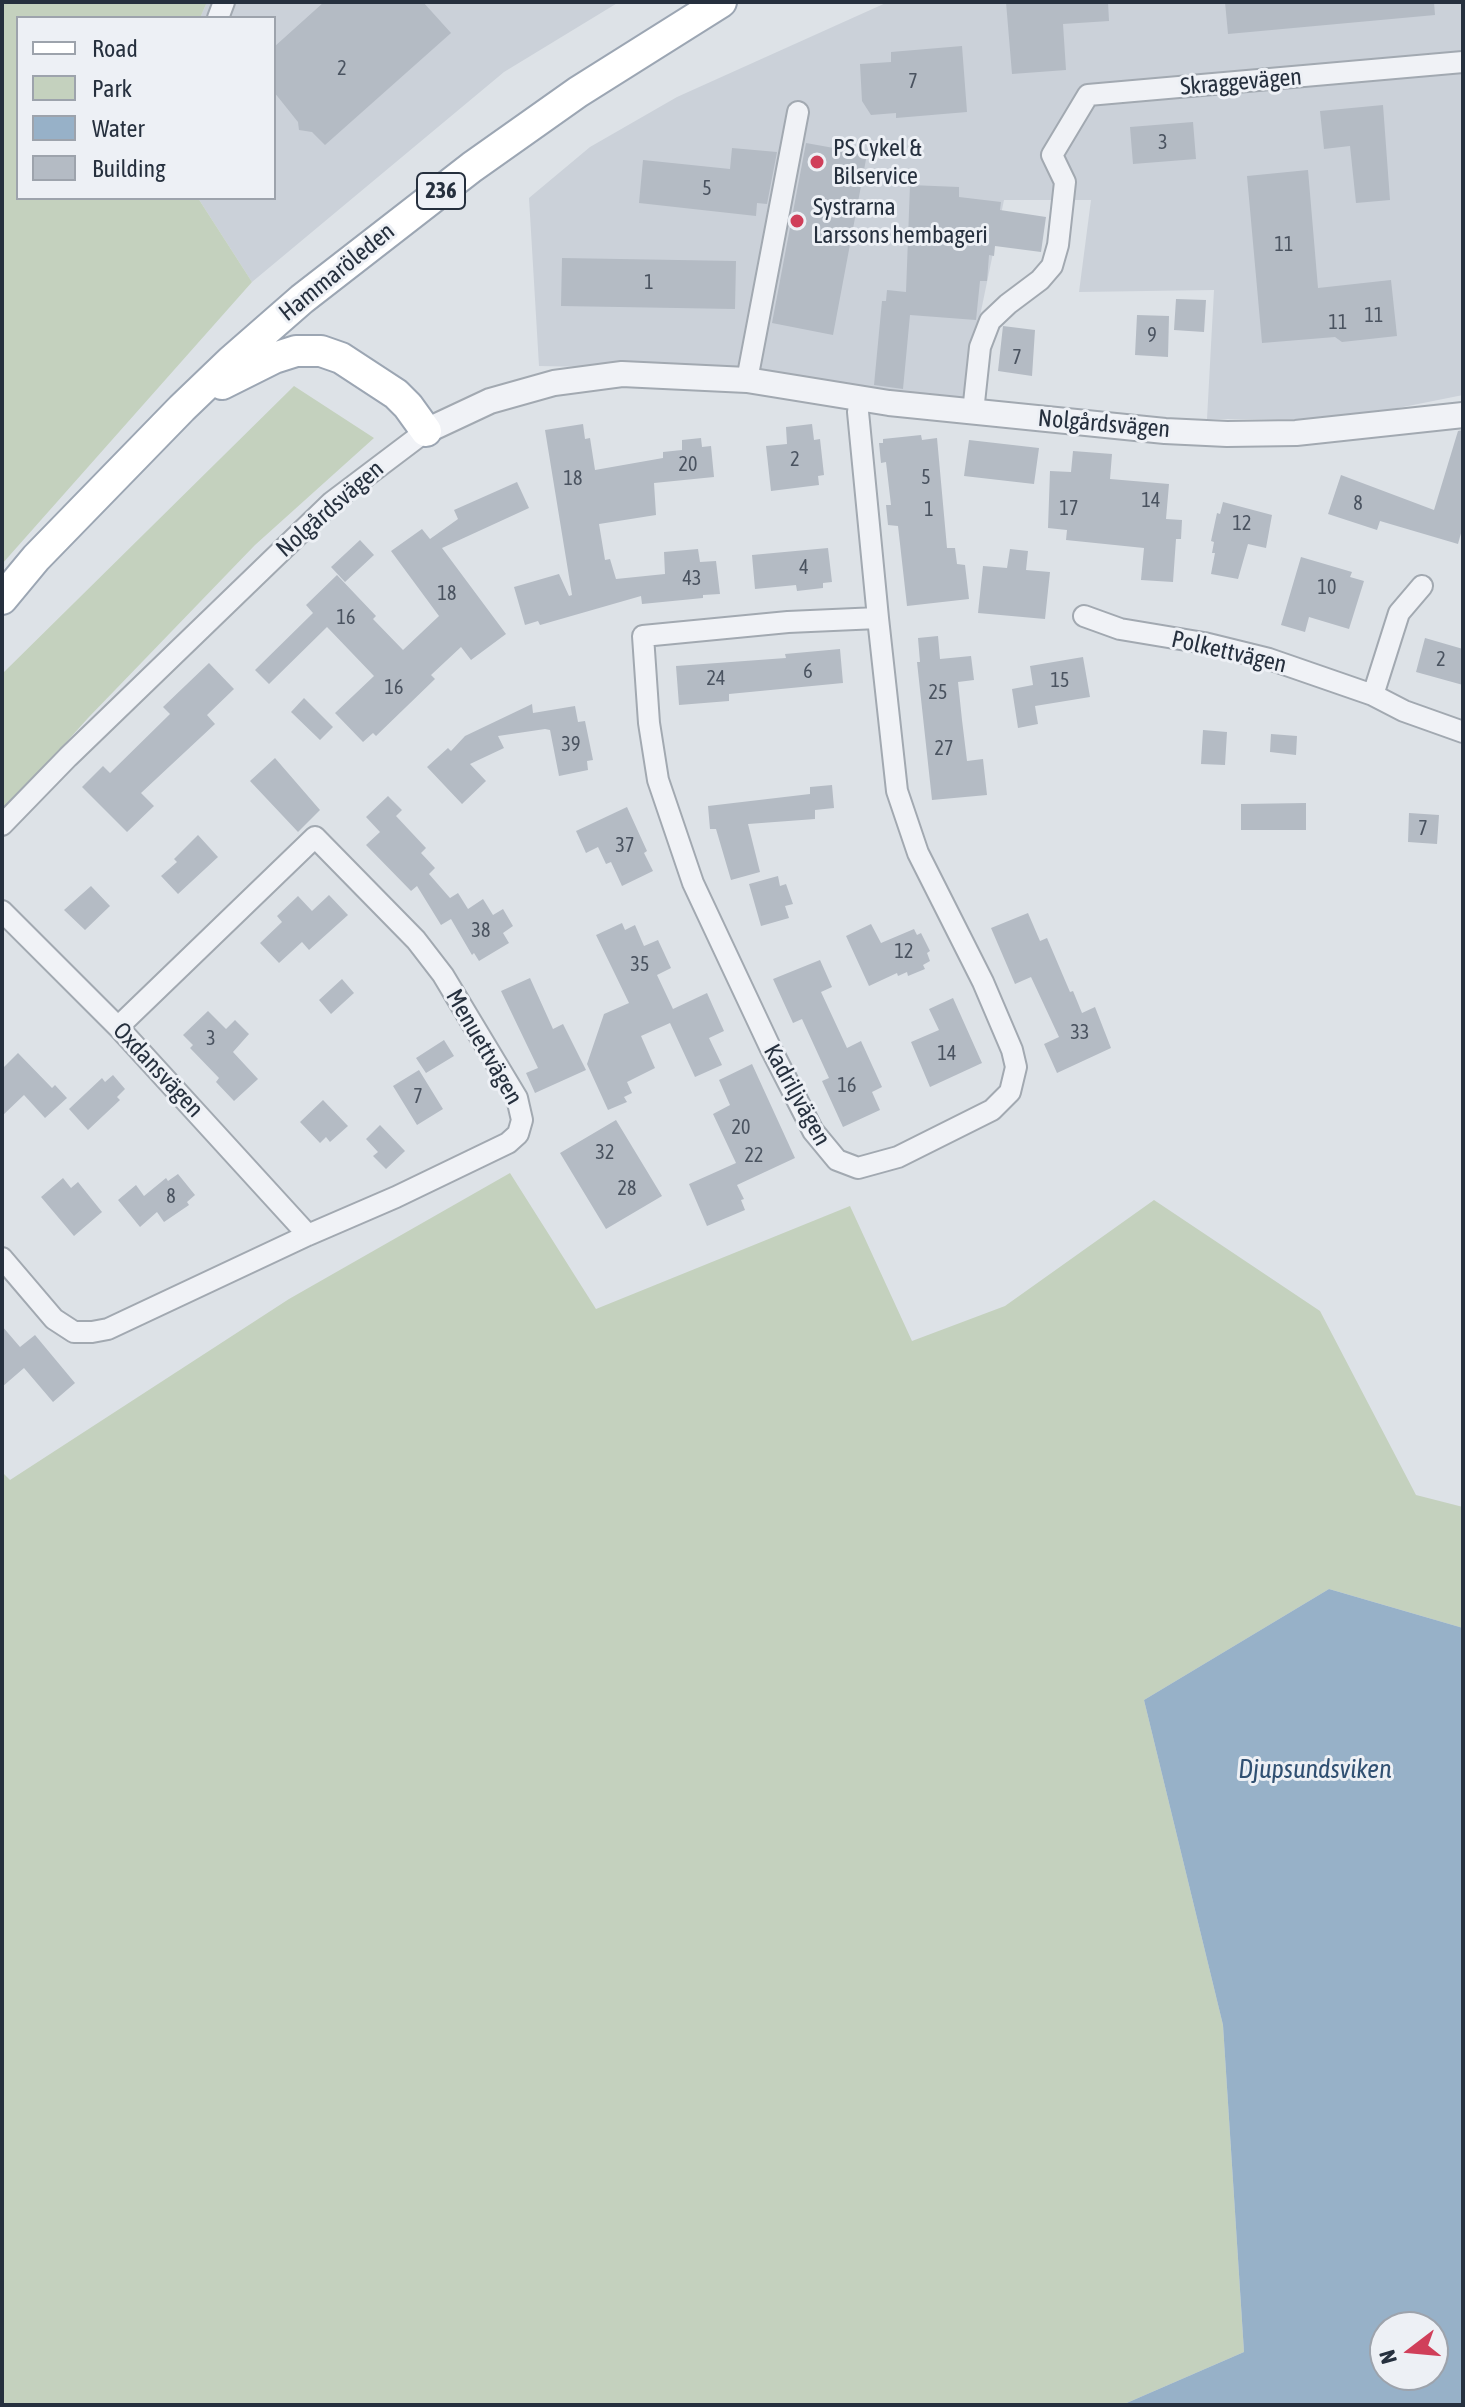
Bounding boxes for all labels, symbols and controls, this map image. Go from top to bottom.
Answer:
legend [16,16,276,200]
text: Road [92,35,138,62]
house number: 2 [337,57,347,81]
street label: Skraggevägen [1179,62,1303,102]
house number: 7 [908,70,918,94]
text: Park [92,75,132,102]
text: Water [92,115,145,142]
house number: 3 [1158,131,1168,155]
place label: PS Cykel & Bilservice [833,134,922,190]
marker: PS Cykel & Bilservice [808,153,826,171]
text: Building [92,155,165,182]
road number: 236 [417,173,465,209]
house number: 5 [702,177,712,201]
place label: Systrarna Larssons hembageri [813,193,988,249]
marker: Systrarna Larssons hembageri [788,212,806,230]
street label: Hammaröleden [274,217,400,327]
house number: 11 [1275,233,1293,257]
house number: 1 [644,271,654,295]
house number: 11 [1365,304,1383,328]
house number: 11 [1329,311,1347,335]
house number: 9 [1147,324,1157,348]
house number: 7 [1012,346,1022,370]
street label: Nolgårdsvägen [1037,404,1171,444]
house number: 2 [790,448,800,472]
house number: 20 [679,453,697,477]
street label: Nolgårdsvägen [271,455,389,563]
house number: 5 [921,466,931,490]
house number: 18 [564,467,582,491]
house number: 14 [1142,489,1160,513]
house number: 8 [1353,492,1363,516]
house number: 17 [1060,497,1078,521]
house number: 1 [924,498,934,522]
house number: 12 [1233,512,1251,536]
house number: 4 [799,556,809,580]
house number: 43 [683,567,701,591]
house number: 10 [1318,576,1336,600]
house number: 18 [438,582,456,606]
house number: 16 [337,606,355,630]
street label: Polkettvägen [1169,625,1289,679]
house number: 2 [1436,648,1446,672]
house number: 6 [803,660,813,684]
house number: 24 [707,667,725,691]
house number: 15 [1051,669,1069,693]
house number: 16 [385,676,403,700]
house number: 25 [929,681,947,705]
house number: 39 [562,733,580,757]
house number: 27 [935,737,953,761]
house number: 7 [1418,817,1428,841]
house number: 37 [616,834,634,858]
house number: 38 [472,919,490,943]
house number: 12 [895,940,913,964]
house number: 35 [631,953,649,977]
street label: Menuettvägen [440,984,528,1110]
street label: Oxdansvägen [107,1017,209,1123]
house number: 33 [1071,1021,1089,1045]
house number: 3 [206,1027,216,1051]
street label: Kadriljvägen [757,1039,837,1151]
house number: 14 [938,1042,956,1066]
house number: 16 [838,1074,856,1098]
house number: 7 [413,1085,423,1109]
house number: 20 [732,1116,750,1140]
house number: 32 [596,1141,614,1165]
house number: 22 [745,1144,763,1168]
house number: 28 [618,1177,636,1201]
house number: 8 [166,1185,176,1209]
water label: Djupsundsviken [1238,1754,1392,1786]
north arrow [1369,2311,1449,2391]
text: N [1374,2347,1402,2367]

